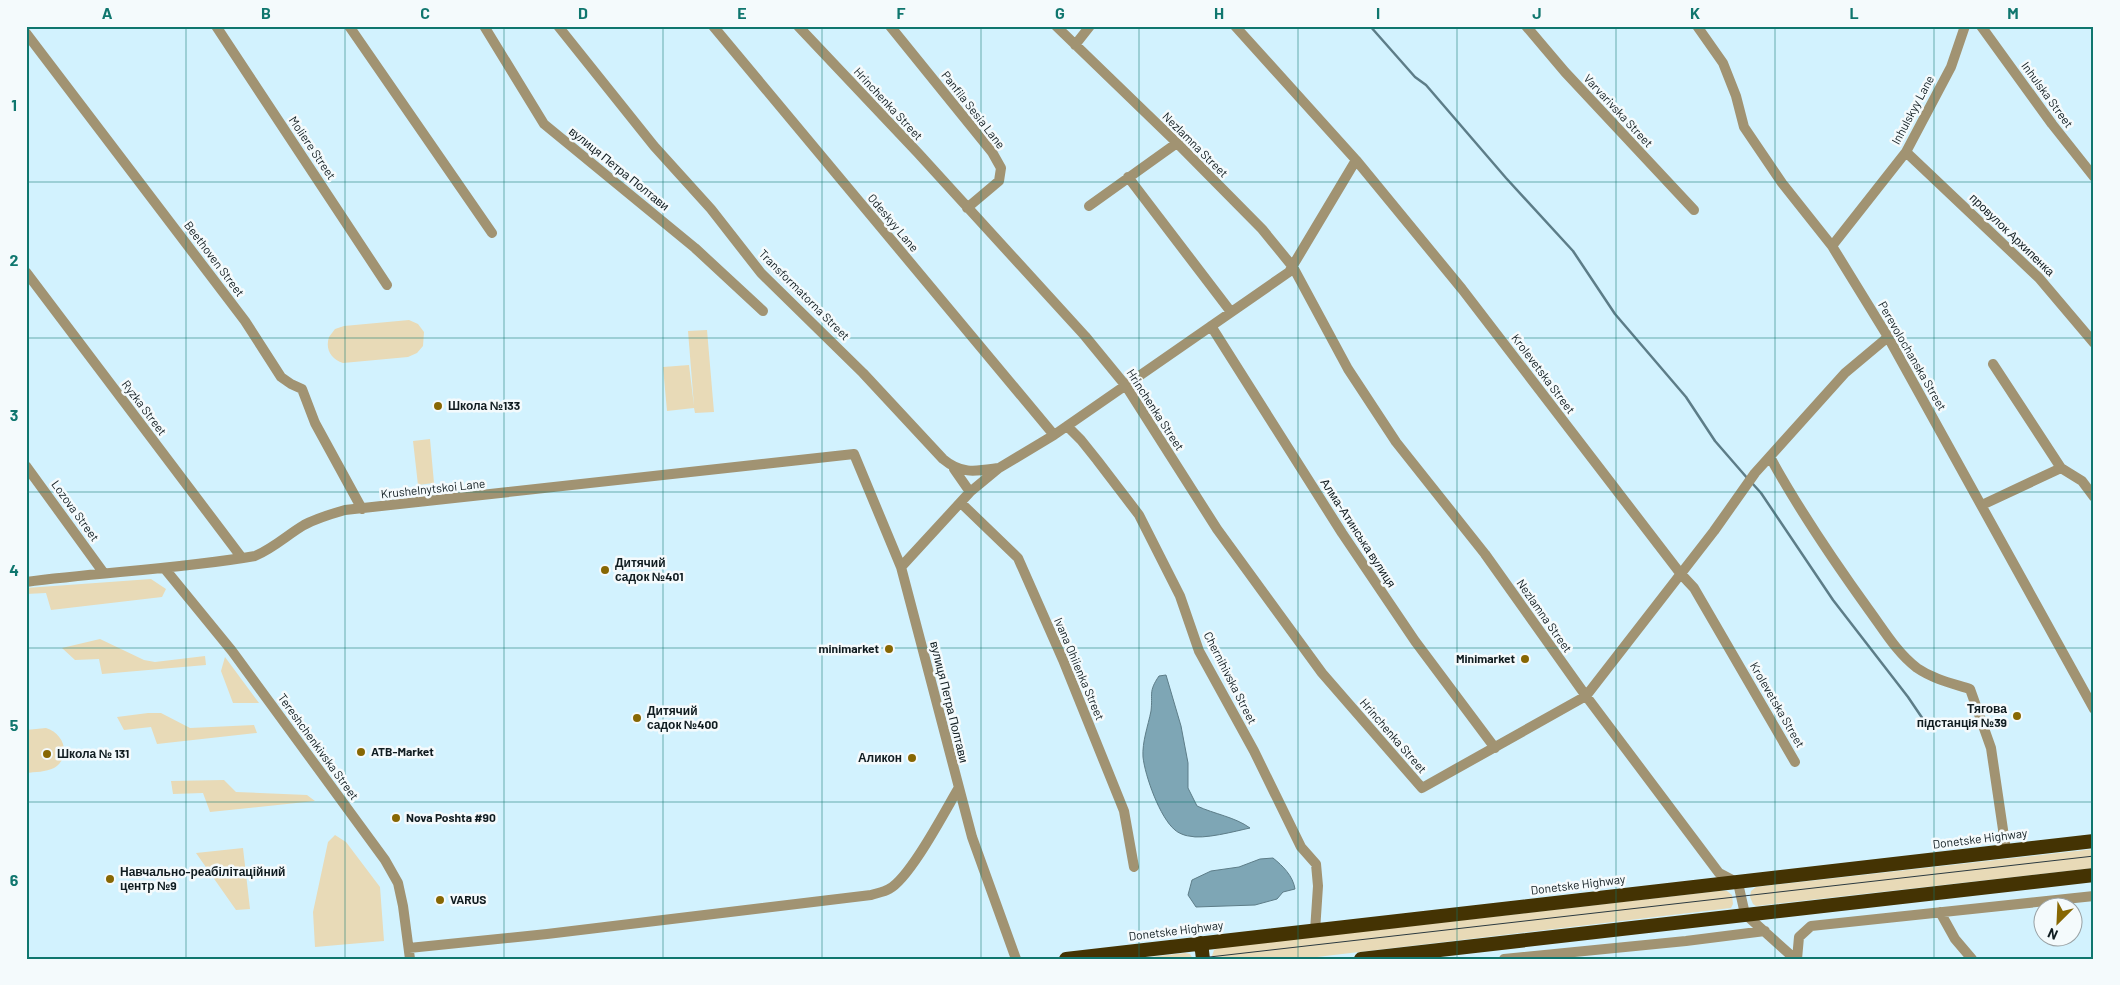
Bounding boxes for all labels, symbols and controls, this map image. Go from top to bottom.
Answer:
text: A [102,3,113,22]
text: B [261,3,271,22]
text: C [420,3,430,22]
text: D [578,3,588,22]
text: E [737,3,747,22]
text: F [897,3,906,22]
text: G [1055,3,1065,22]
text: H [1214,3,1224,22]
text: I [1376,3,1380,22]
text: J [1532,3,1542,22]
text: K [1690,3,1700,22]
text: L [1849,3,1859,22]
text: M [2007,3,2019,22]
street label: Inhulska Street [2019,59,2076,130]
street label: Hrinchenka Street [851,64,926,143]
street label: Panfila Sesia Lane [939,68,1008,151]
street label: Varvarivska Street [1581,71,1656,150]
street label: Inhulskyy Lane [1888,73,1936,146]
text: 1 [11,95,17,114]
street label: Nezlamna Street [1160,109,1231,180]
street label: Moliere Street [287,113,339,182]
street label: вулиця Петра Полтави [566,124,672,214]
street label: провулок Архипенка [1967,190,2058,279]
street label: Odeskyy Lane [865,191,922,254]
street label: Beethoven Street [182,218,248,299]
street label: Transformatorna Street [756,246,853,343]
text: 2 [10,250,19,269]
street label: Perevolochanska Street [1876,299,1950,412]
street label: Krolevetska Street [1509,331,1578,416]
street label: Hrinchenka Street [1124,366,1187,453]
street label: Ryzka Street [120,377,170,438]
place label: Школа №133 [448,398,520,412]
marker: Школа №133 [432,400,444,412]
text: 3 [10,405,18,424]
street label: Алма-Атинська вулиця [1318,475,1399,590]
street label: Krushelnytskoi Lane [380,476,486,500]
street label: Lozova Street [49,477,103,544]
place label: Дитячий садок №401 [615,555,683,584]
text: 4 [9,560,19,579]
marker: Дитячий садок №401 [599,564,611,576]
street label: Nezlamna Street [1514,576,1575,655]
street label: Ivana Ohiienka Street [1052,615,1108,722]
street label: Chernihivska Street [1202,629,1260,726]
street label: вулиця Петра Полтави [927,640,972,764]
place label: minimarket [819,641,879,655]
marker: minimarket [883,643,895,655]
place label: Minimarket [1456,651,1515,665]
marker: Minimarket [1519,653,1531,665]
street label: Krolevetska Street [1748,659,1808,750]
street label: Tereshchenkivska Street [276,691,362,802]
street label: Hrinchenka Street [1358,695,1430,776]
place label: Тягова пiдстанцiя №39 [1917,701,2007,730]
place label: Дитячий садок №400 [647,703,718,732]
marker: Тягова пiдстанцiя №39 [2011,710,2023,722]
marker: Дитячий садок №400 [631,712,643,724]
text: 5 [10,715,19,734]
place label: ATB-Market [371,744,434,758]
place label: Школа № 131 [57,746,129,760]
marker: ATB-Market [355,746,367,758]
marker: Школа № 131 [41,748,53,760]
place label: Аликон [858,750,902,764]
marker: Аликон [906,752,918,764]
place label: Nova Poshta #90 [406,810,496,824]
marker: Nova Poshta #90 [390,812,402,824]
street label: Donetske Highway [1932,825,2028,851]
place label: Навчально-реабілітаційний центр №9 [120,864,285,893]
text: 6 [10,870,19,889]
street label: Donetske Highway [1530,871,1626,897]
marker: Навчально-реабілітаційний центр №9 [104,873,116,885]
place label: VARUS [450,892,486,906]
marker: VARUS [434,894,446,906]
north arrow [2032,898,2082,948]
street label: Donetske Highway [1128,917,1224,943]
text: N [2045,925,2060,944]

